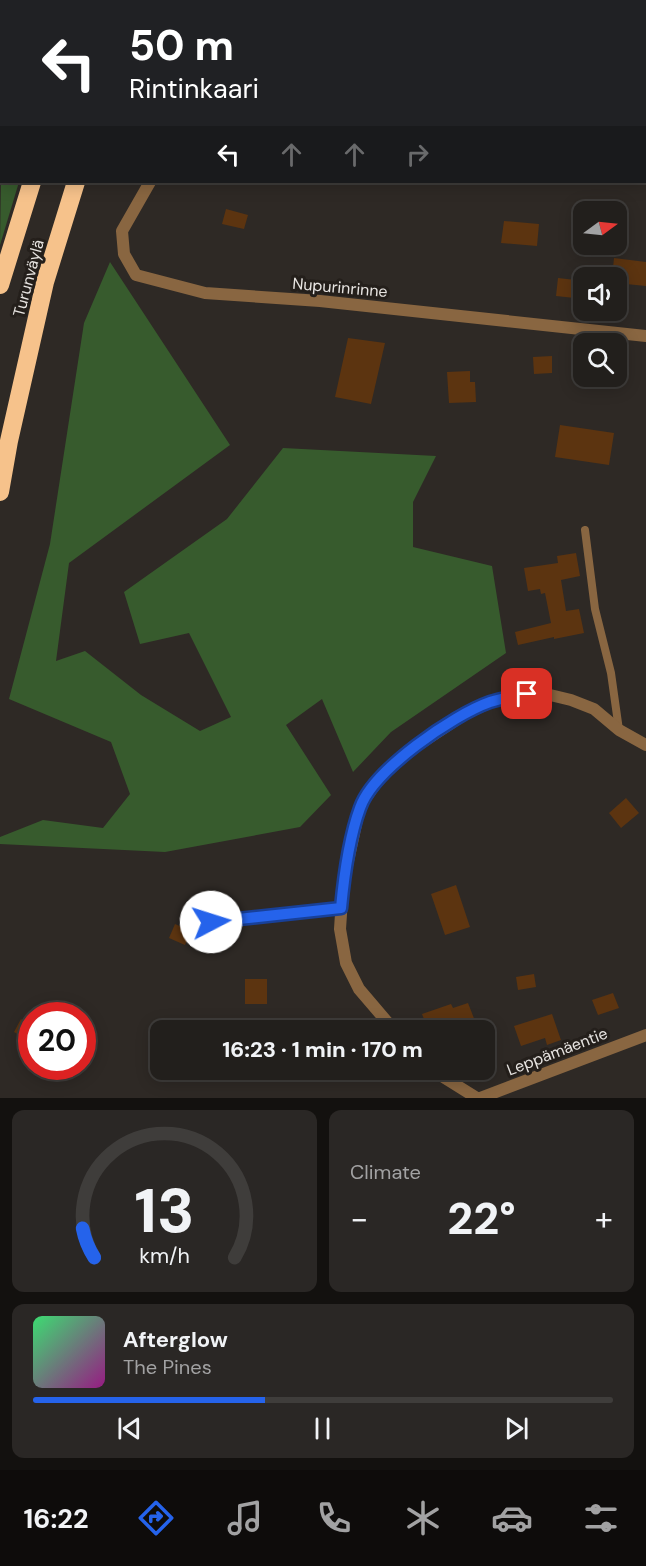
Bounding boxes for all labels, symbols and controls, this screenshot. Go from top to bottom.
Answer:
text: 50 m [129,18,234,73]
icon: left [30,24,108,102]
text: Rintinkaari [129,71,259,106]
icon: left [212,138,245,171]
icon: ahead [275,138,308,171]
icon: ahead [338,138,371,171]
icon: right [401,138,434,171]
north arrow [573,201,627,255]
map controls [573,201,627,387]
street label: Turunväylä [8,237,49,319]
button: sound [573,267,627,321]
street label: Nupurinrinne [291,273,388,302]
button: search [573,333,627,387]
pin [501,668,552,719]
icon: arrive [510,677,543,710]
position arrow [179,890,243,954]
speed limit sign: 20 [18,1002,96,1080]
street label: Leppämäentie [504,1023,611,1080]
text: 16:23 · 1 min · 170 m [222,1035,423,1064]
text: Climate [350,1159,421,1185]
text: 13 [134,1170,195,1251]
text: 22° [447,1189,516,1248]
text: − [350,1197,368,1240]
text: + [595,1197,613,1240]
text: km/h [139,1242,190,1270]
text: Afterglow [123,1325,228,1354]
text: The Pines [123,1354,212,1380]
icon: previous [113,1412,146,1445]
icon: pause [306,1412,339,1445]
icon: next [500,1412,533,1445]
icon: directions [135,1497,177,1539]
icon: music [224,1497,266,1539]
icon: phone [313,1497,355,1539]
icon: climate [402,1497,444,1539]
icon: car [491,1497,533,1539]
icon: filters [580,1497,622,1539]
text: 16:22 [24,1501,88,1536]

